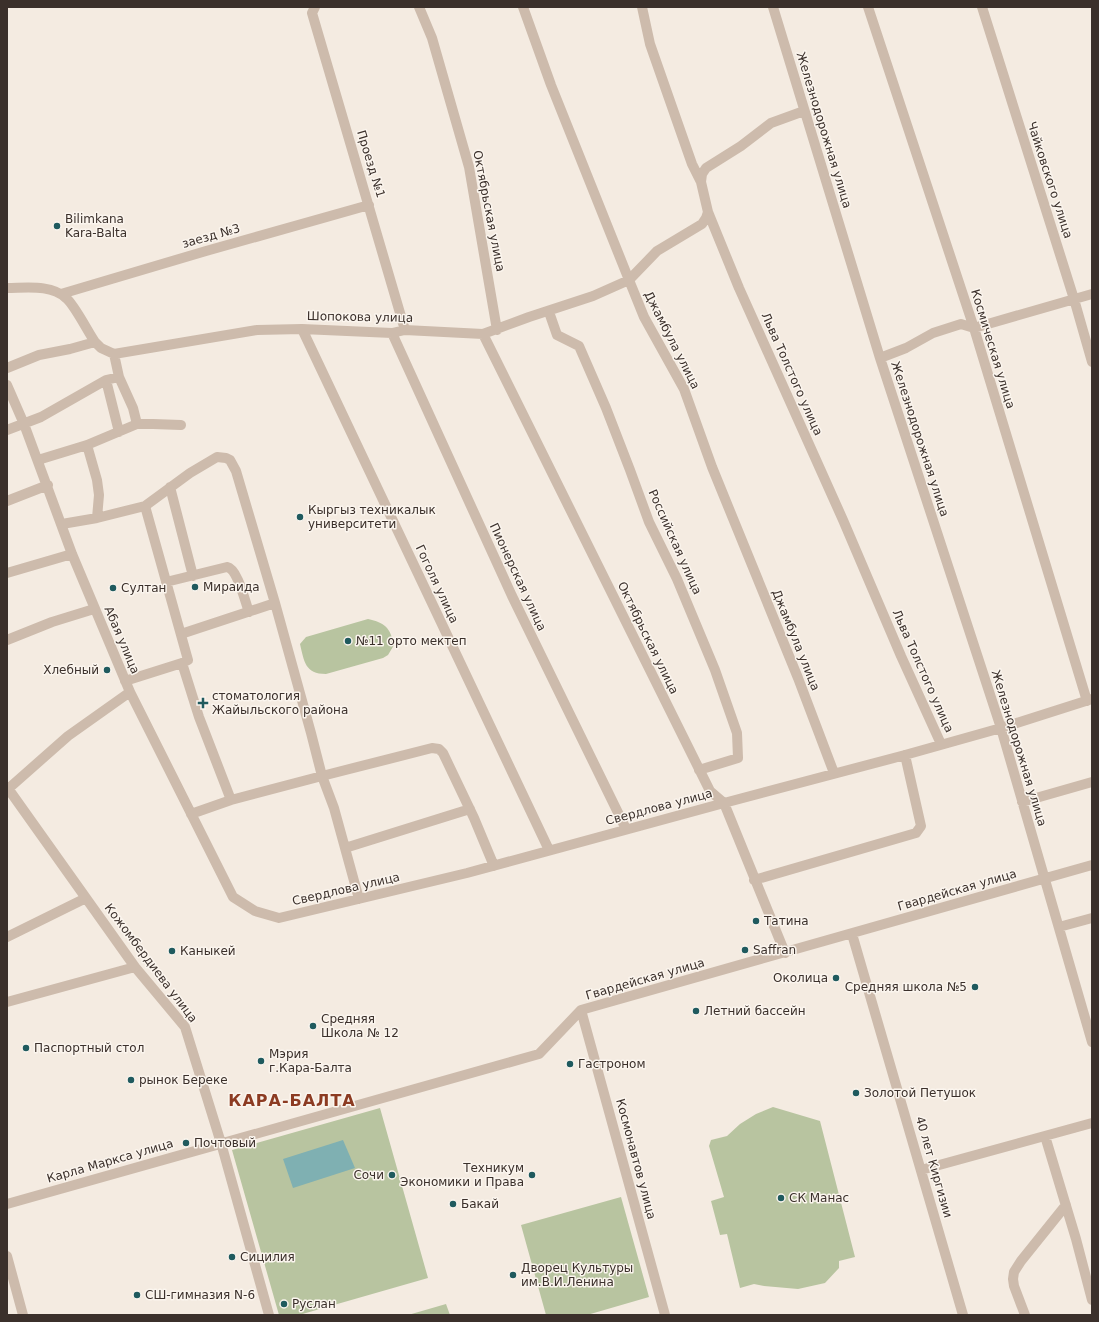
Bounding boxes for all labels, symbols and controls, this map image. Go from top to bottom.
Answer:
street label: Железнодорожная улица [794,50,854,210]
street label: Чайковского улица [1025,120,1075,240]
street label: Проезд №1 [354,128,388,200]
street label: Октябрьская улица [470,149,508,273]
place label: Bilimkana Kara-Balta [65,212,127,240]
marker: Bilimkana Kara-Balta [52,221,62,231]
street label: заезд №3 [180,221,242,251]
street label: Космическая улица [968,288,1018,410]
street label: Джамбула улица [641,289,703,391]
street label: Шопокова улица [307,309,413,325]
street label: Льва Толстого улица [759,310,825,438]
street label: Железнодорожная улица [888,359,952,519]
street label: Российская улица [645,487,705,597]
place label: Кыргыз техникалык университети [308,503,436,531]
marker: Кыргыз техникалык университети [295,512,305,522]
street label: Пионерская улица [487,521,549,633]
street label: Гоголя улица [413,542,461,626]
place label: Мираида [203,580,260,594]
street label: Октябрьская улица [615,580,681,696]
place label: Султан [121,581,166,595]
marker: Мираида [190,582,200,592]
marker: Султан [108,583,118,593]
street label: Джамбула улица [769,587,823,693]
street label: Абая улица [101,604,143,676]
street label: Льва Толстого улица [890,607,956,735]
place label: №11 орто мектеп [356,634,467,648]
marker: №11 орто мектеп [343,636,353,646]
place label: Хлебный [43,663,99,677]
marker: Хлебный [102,665,112,675]
street label: Железнодорожная улица [989,668,1049,828]
place label: стоматология Жайыльского района [212,689,348,717]
marker: стоматология Жайыльского района [197,697,209,709]
street label: Свердлова улица [604,786,714,828]
street label: Гвардейская улица [896,866,1018,914]
street label: Свердлова улица [291,870,401,908]
street label: Кожомбердиева улица [102,901,200,1025]
place label: Татина [763,914,809,928]
marker: Татина [751,916,761,926]
place label: Saffran [753,943,796,957]
place label: Каныкей [180,944,236,958]
marker: Saffran [740,945,750,955]
marker: Каныкей [167,946,177,956]
street label: Гвардейская улица [584,955,706,1003]
place label: Околица [773,971,828,985]
marker: Околица [831,973,841,983]
place label: Средняя школа №5 [845,980,967,994]
marker: Средняя школа №5 [970,982,980,992]
place label: Летний бассейн [704,1004,806,1018]
marker: Летний бассейн [691,1006,701,1016]
place label: Средняя Школа № 12 [321,1012,399,1040]
marker: Средняя Школа № 12 [308,1021,318,1031]
place label: Паспортный стол [34,1041,144,1055]
marker: Паспортный стол [21,1043,31,1053]
place label: Мэрия г.Кара-Балта [269,1047,352,1075]
marker: Мэрия г.Кара-Балта [256,1056,266,1066]
place label: Гастроном [578,1057,645,1071]
marker: Гастроном [565,1059,575,1069]
place label: рынок Береке [139,1073,228,1087]
marker: рынок Береке [126,1075,136,1085]
place label: Золотой Петушок [864,1086,976,1100]
marker: Золотой Петушок [851,1088,861,1098]
district label: КАРА-БАЛТА [228,1091,356,1110]
street label: Космонавтов улица [613,1097,659,1221]
street label: 40 лет Киргизии [913,1115,955,1219]
street label: Карла Маркса улица [45,1136,175,1186]
place label: Почтовый [194,1136,256,1150]
marker: Почтовый [181,1138,191,1148]
place label: Техникум Экономики и Права [400,1161,524,1189]
place label: Сочи [353,1168,384,1182]
marker: Сочи [387,1170,397,1180]
marker: Техникум Экономики и Права [527,1170,537,1180]
place label: СК Манас [789,1191,849,1205]
marker: СК Манас [776,1193,786,1203]
place label: Бакай [461,1197,499,1211]
marker: Бакай [448,1199,458,1209]
place label: Сицилия [240,1250,295,1264]
marker: Сицилия [227,1252,237,1262]
place label: Дворец Культуры им.В.И.Ленина [521,1261,633,1289]
marker: Дворец Культуры им.В.И.Ленина [508,1270,518,1280]
place label: СШ-гимназия N-6 [145,1288,255,1302]
marker: СШ-гимназия N-6 [132,1290,142,1300]
place label: Руслан [292,1297,336,1311]
marker: Руслан [279,1299,289,1309]

